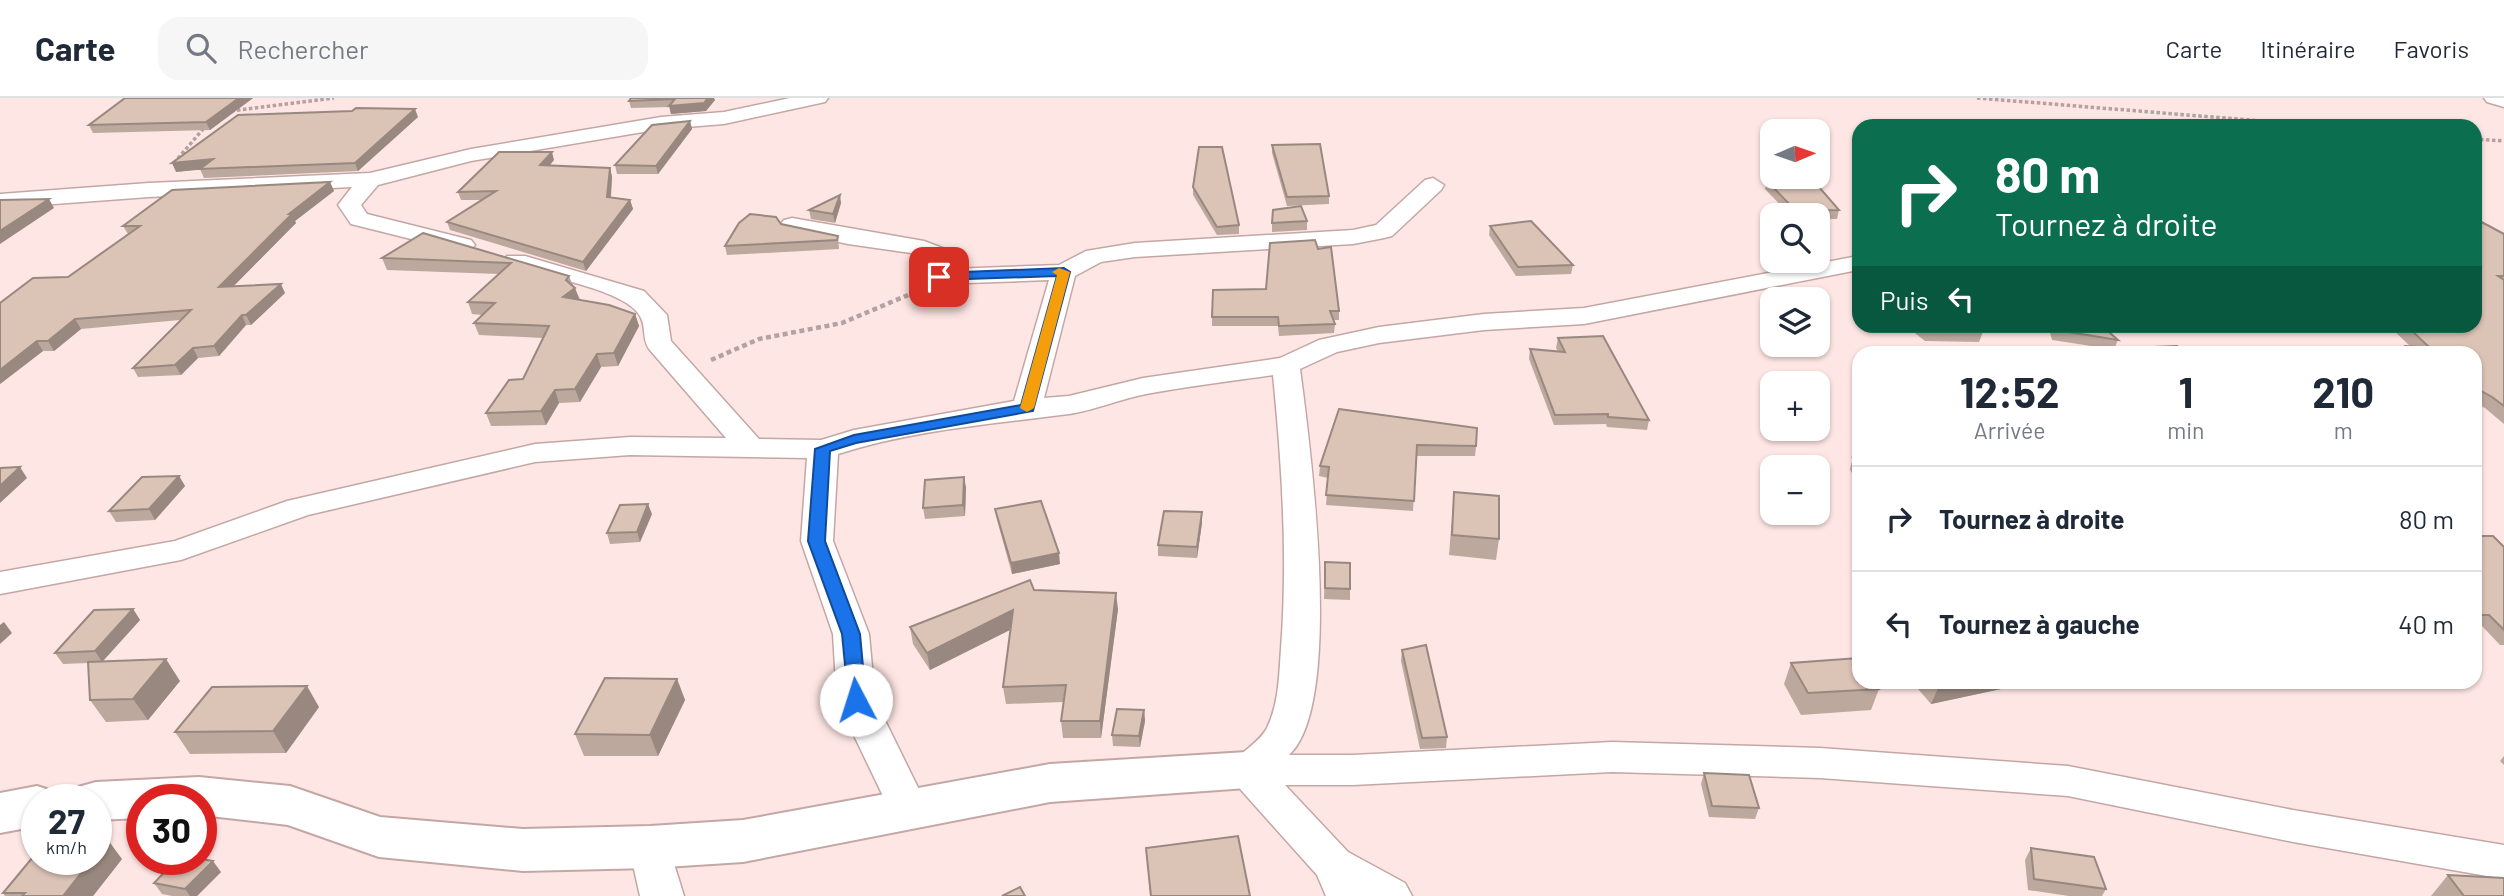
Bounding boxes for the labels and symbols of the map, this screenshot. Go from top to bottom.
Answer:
north arrow [1760,119,1830,189]
pin [909,247,969,307]
position arrow [819,663,893,737]
speed limit sign: 30 [126,784,217,875]

